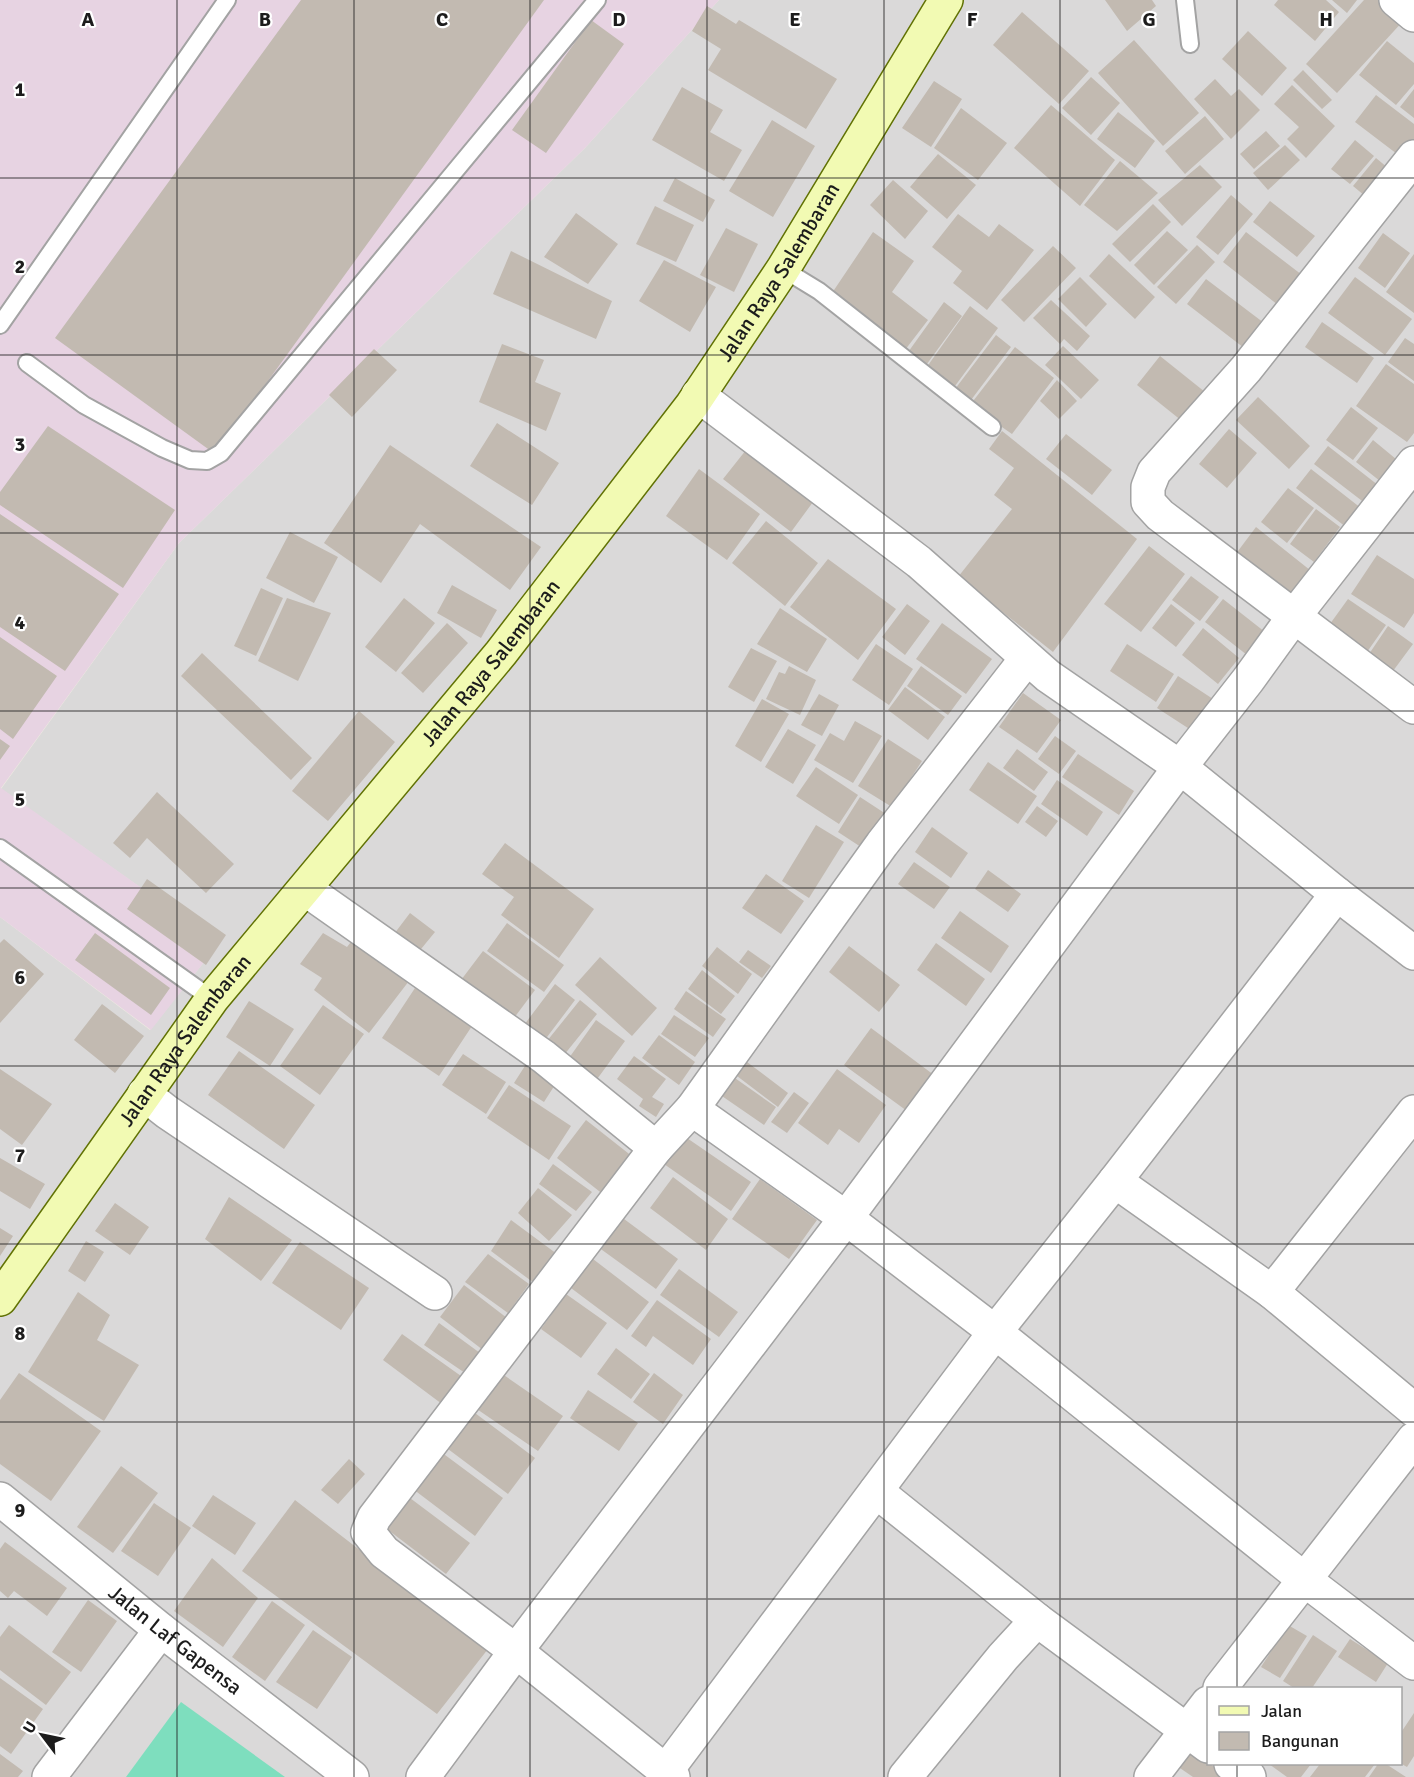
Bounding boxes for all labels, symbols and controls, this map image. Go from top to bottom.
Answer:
text: A [82,7,95,32]
text: B [259,7,271,32]
text: C [436,7,448,32]
text: D [612,7,626,32]
text: E [789,7,801,32]
text: F [967,7,978,32]
text: G [1142,7,1156,32]
text: H [1319,7,1333,32]
text: 1 [15,77,26,102]
street label: Jalan Raya Salembaran [712,178,845,366]
text: 2 [15,254,25,279]
text: 3 [15,432,25,457]
street label: Jalan Raya Salembaran [416,574,566,752]
text: 4 [15,610,26,635]
text: 5 [15,787,25,812]
street label: Jalan Raya Salembaran [113,949,257,1131]
text: 6 [15,965,26,990]
text: 7 [15,1143,26,1168]
text: 8 [15,1321,26,1346]
text: 9 [15,1498,26,1523]
street label: Jalan Laf Gapensa [103,1580,247,1701]
legend [1207,1687,1402,1765]
text: Jalan [1261,1700,1302,1722]
north arrow [12,1705,72,1765]
text: U [19,1718,41,1737]
text: Bangunan [1261,1730,1339,1752]

